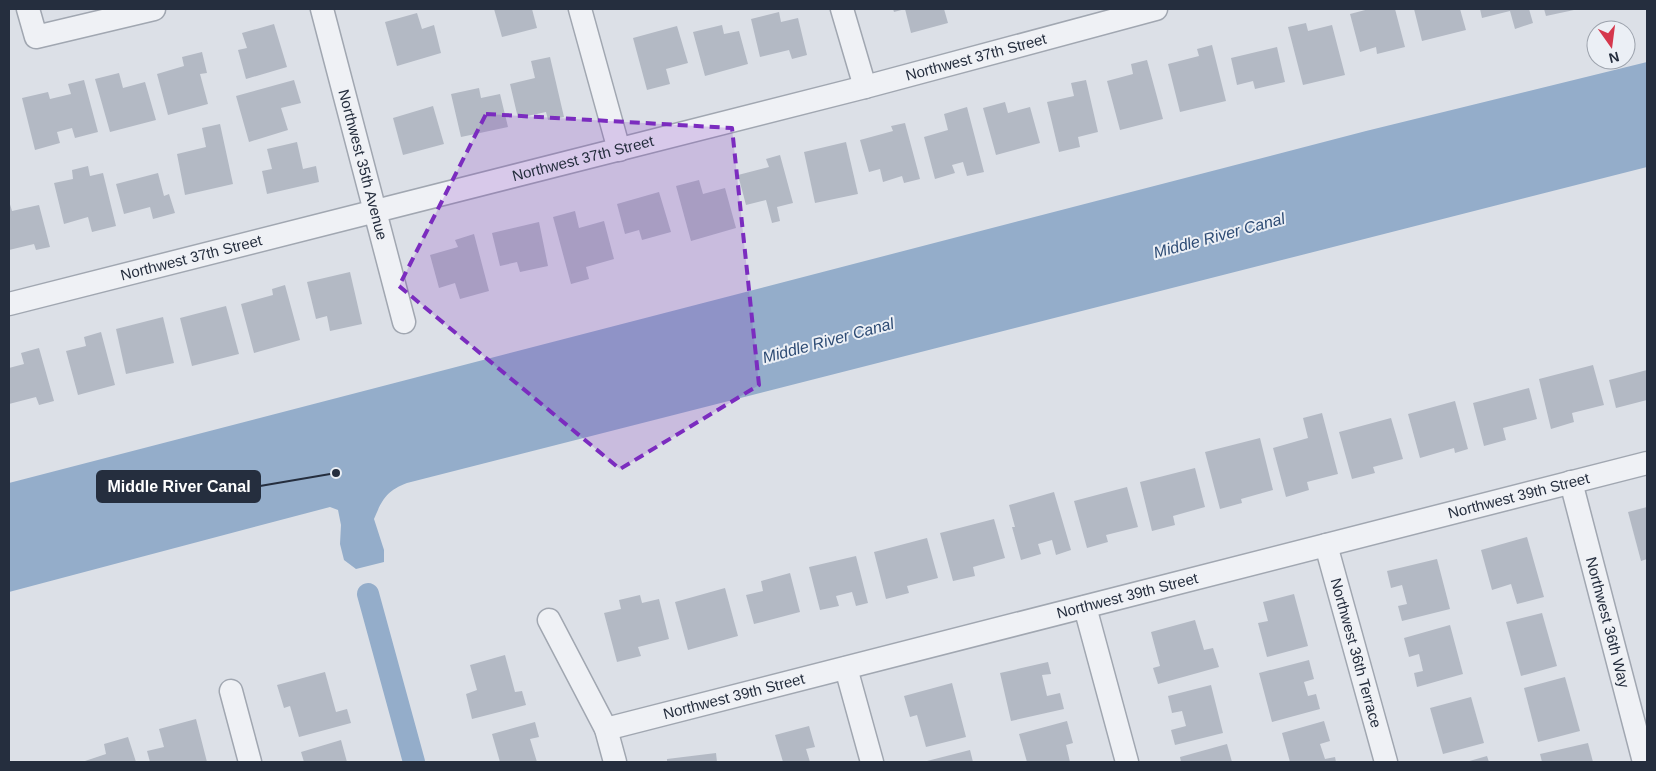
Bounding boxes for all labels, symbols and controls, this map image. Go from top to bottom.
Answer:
north arrow [1586,20,1636,70]
street label: Northwest 37th Street [904,30,1049,84]
text: N [1607,49,1621,67]
street label: Northwest 35th Avenue [335,88,391,242]
street label: Northwest 37th Street [510,132,656,184]
water label: Middle River Canal [1152,210,1287,261]
street label: Northwest 37th Street [119,231,264,283]
water label: Middle River Canal [761,315,896,366]
street label: Northwest 39th Street [1446,469,1592,522]
callout: Middle River Canal [97,471,260,502]
text: Middle River Canal [107,478,251,495]
street label: Northwest 36th Way [1583,555,1633,690]
street label: Northwest 39th Street [1055,569,1200,622]
street label: Northwest 36th Terrace [1328,576,1385,730]
street label: Northwest 39th Street [661,669,807,722]

